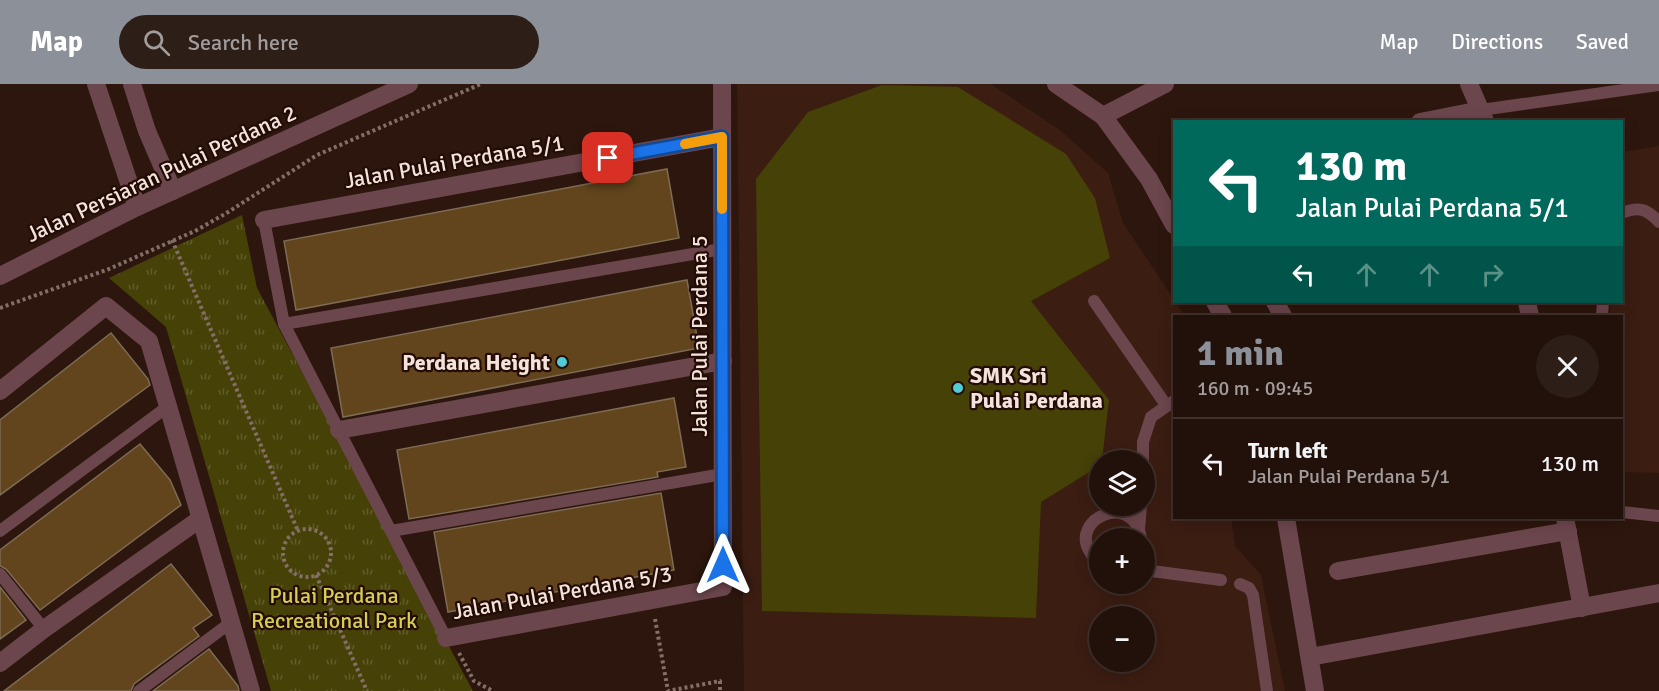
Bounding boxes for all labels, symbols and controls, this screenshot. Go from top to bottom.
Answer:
search box [119,15,539,69]
text: Map [30,25,83,59]
icon: search [140,26,173,59]
text: Search here [188,29,299,56]
text: Map [1380,29,1418,55]
text: Directions [1451,29,1543,55]
text: Saved [1576,29,1629,55]
street label: Jalan Persiaran Pulai Perdana 2 [22,99,301,248]
street label: Jalan Pulai Perdana 5/1 [342,129,566,194]
pin [582,132,633,183]
icon: arrive [591,141,624,174]
text: 130 m [1296,141,1407,192]
icon: left [1197,144,1275,222]
text: Jalan Pulai Perdana 5/1 [1296,192,1569,225]
street label: Jalan Pulai Perdana 5 [686,235,713,437]
icon: left [1287,258,1320,291]
icon: ahead [1350,258,1383,291]
icon: ahead [1413,258,1446,291]
icon: right [1476,258,1509,291]
text: 1 min [1197,331,1284,376]
button: close [1536,335,1599,398]
place label: Perdana Height [402,349,550,376]
marker: Perdana Height [555,355,569,369]
place label: SMK Sri Pulai Perdana [970,362,1103,414]
text: 160 m · 09:45 [1197,376,1313,401]
marker: SMK Sri Pulai Perdana [951,381,965,395]
text: Turn left [1248,437,1328,464]
icon: left [1197,447,1230,480]
map controls [1089,450,1155,672]
button: layers [1089,450,1155,516]
text: 130 m [1541,450,1599,477]
text: Jalan Pulai Perdana 5/1 [1248,464,1450,489]
button: + [1089,528,1155,594]
position arrow [691,533,755,597]
street label: Jalan Pulai Perdana 5/3 [450,560,674,625]
park label: Pulai Perdana Recreational Park [251,582,417,634]
button: − [1089,606,1155,672]

